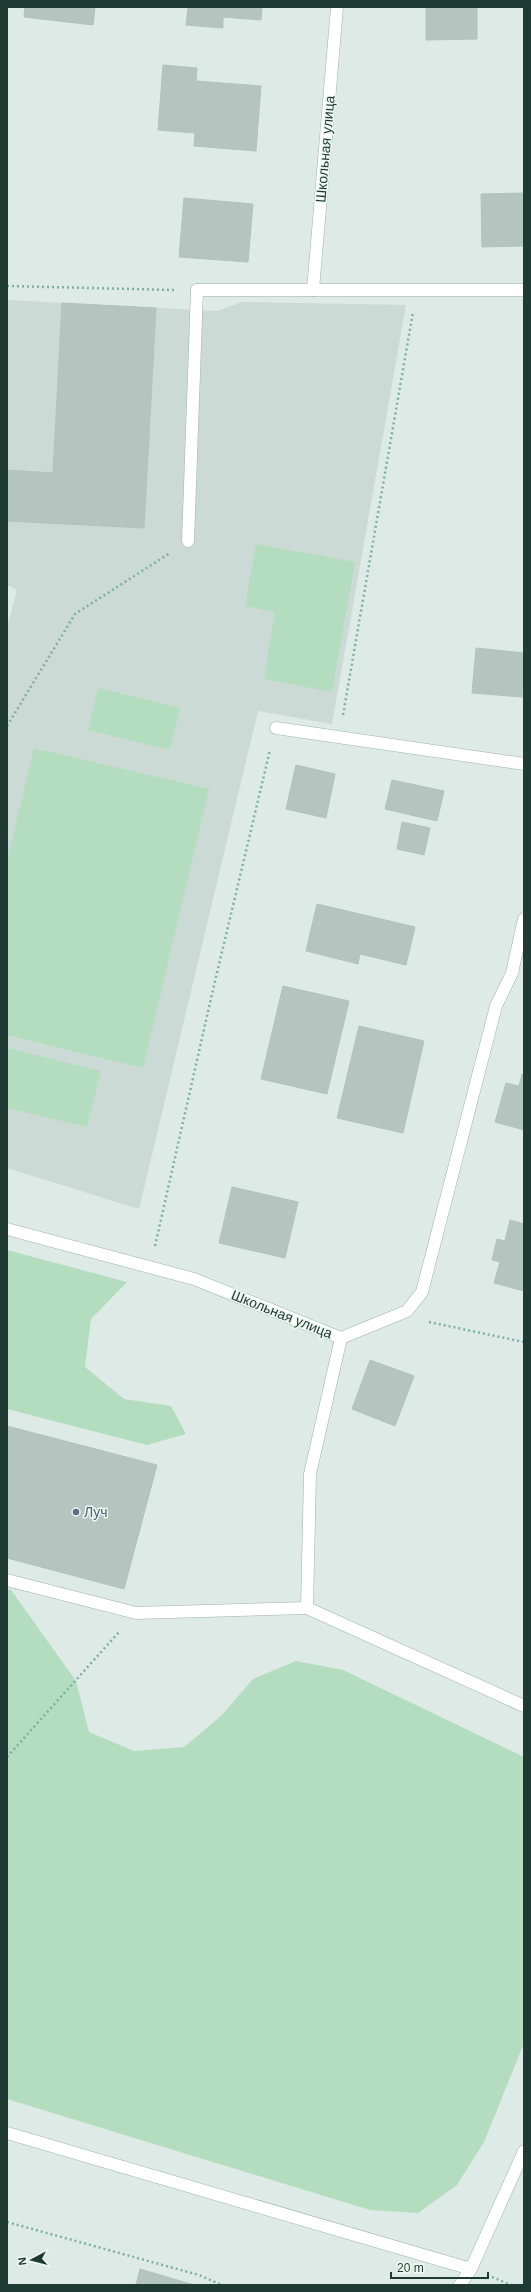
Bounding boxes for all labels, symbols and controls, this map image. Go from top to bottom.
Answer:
street label: Школьная улица [312,95,338,203]
street label: Школьная улица [229,1286,335,1342]
place label: Луч [84,1504,108,1520]
marker: Луч [71,1507,81,1517]
north arrow [12,2240,52,2280]
scale bar [391,2254,488,2280]
text: N [16,2256,29,2266]
text: 20 m [397,2261,424,2275]

